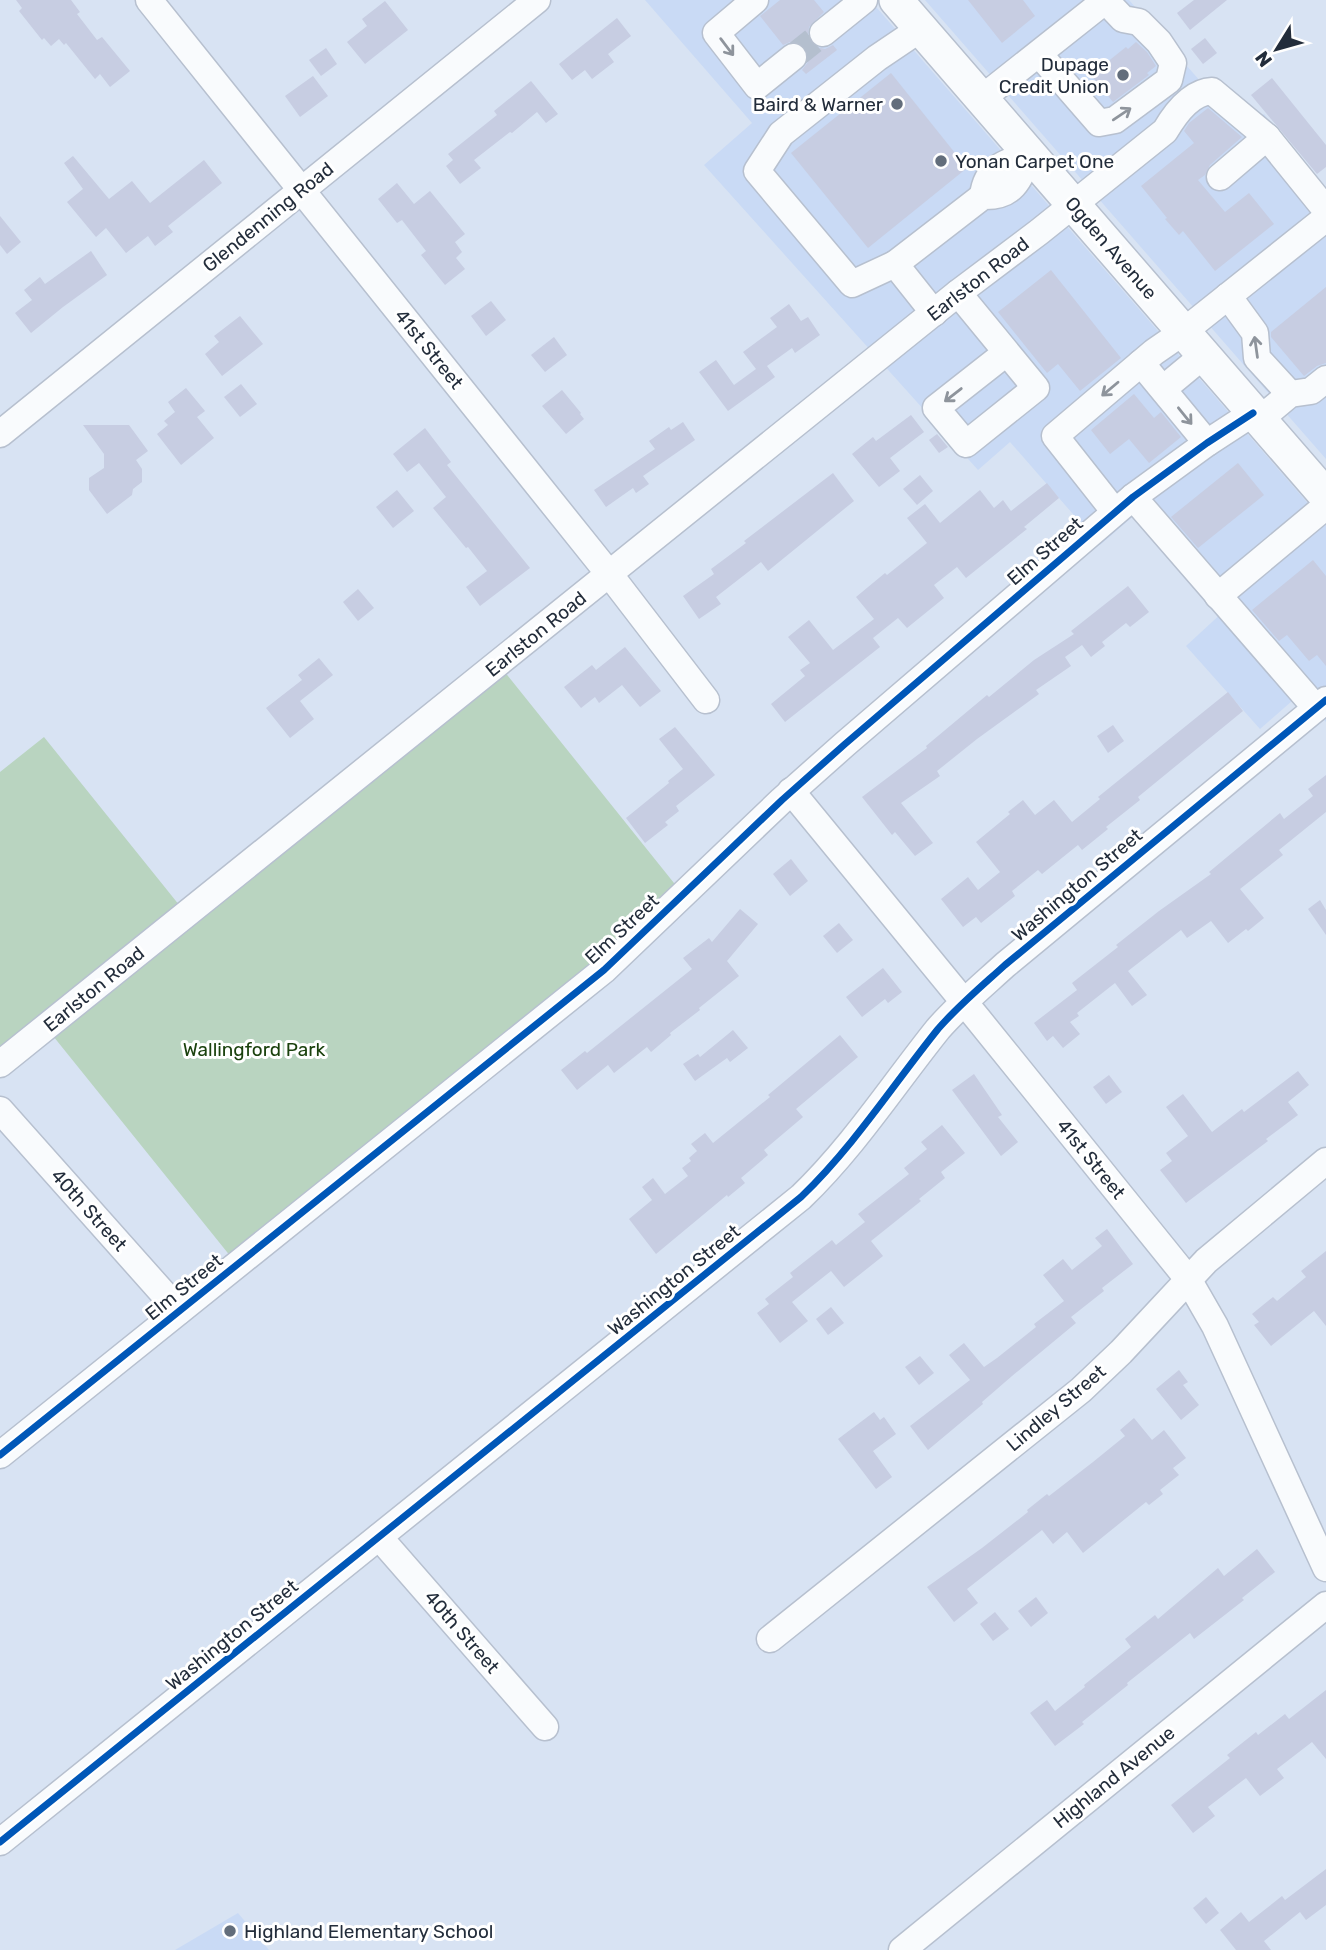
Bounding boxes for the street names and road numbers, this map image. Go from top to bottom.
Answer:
street label: Glendenning Road [198,157,338,277]
street label: Ogden Avenue [1060,192,1162,304]
street label: Earlston Road [922,232,1034,326]
street label: 41st Street [390,304,469,394]
street label: Elm Street [1003,512,1088,590]
street label: Earlston Road [481,586,591,682]
street label: Washington Street [1007,823,1147,946]
street label: Elm Street [580,889,664,969]
street label: Earlston Road [39,941,149,1037]
street label: 41st Street [1052,1114,1131,1204]
street label: 40th Street [46,1164,132,1256]
street label: Washington Street [603,1219,745,1340]
street label: Elm Street [141,1249,228,1325]
street label: Lindley Street [1002,1359,1111,1456]
street label: Washington Street [161,1574,303,1695]
street label: 40th Street [420,1586,505,1679]
street label: Highland Avenue [1049,1721,1179,1833]

